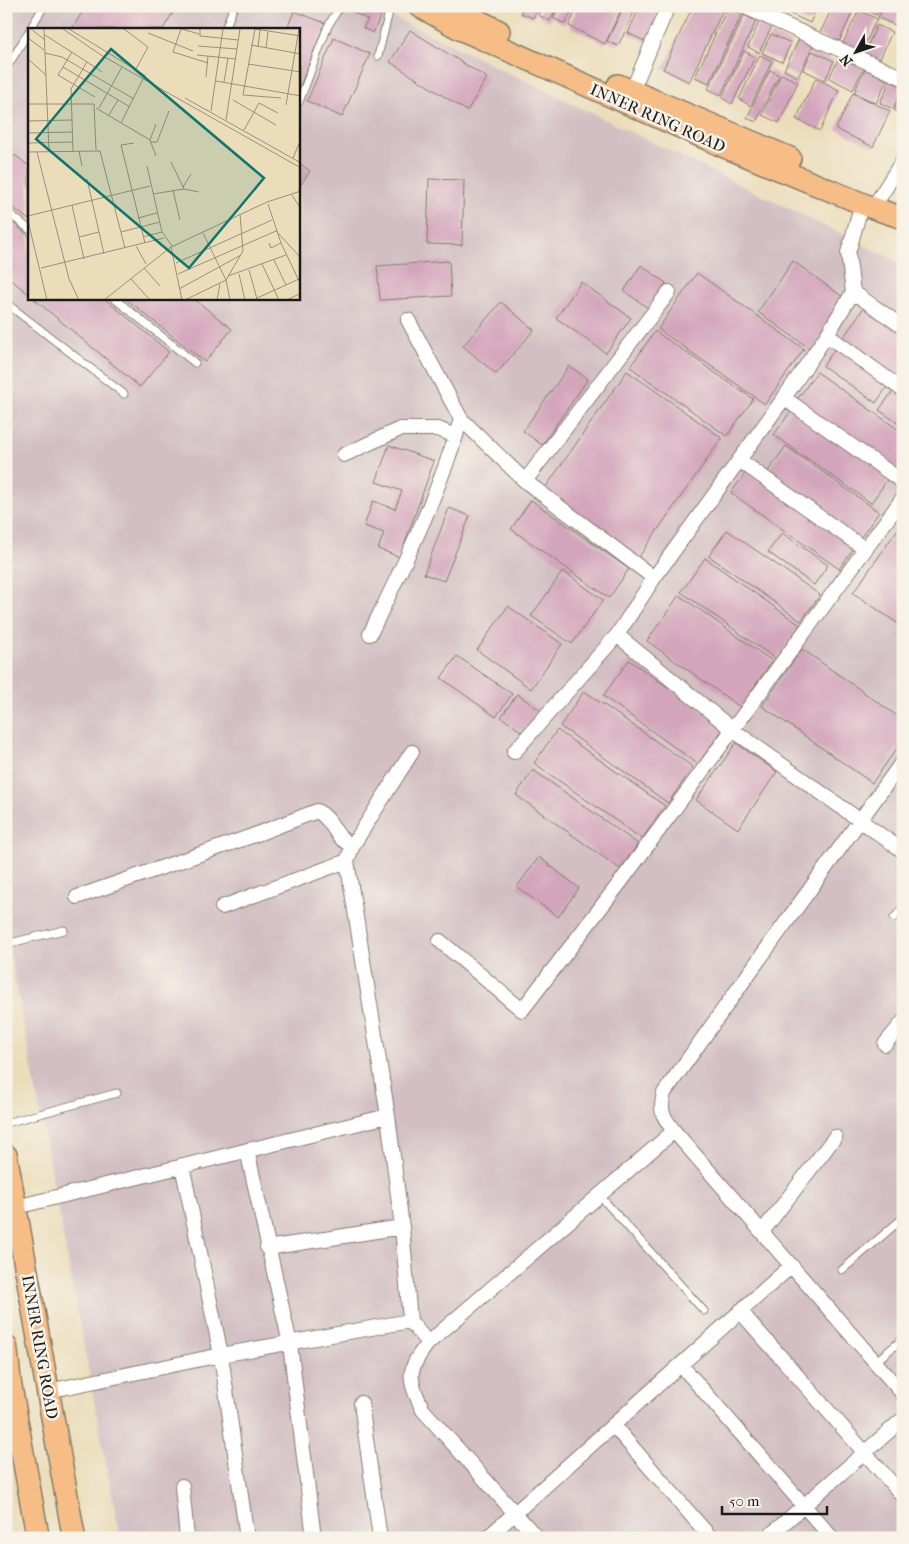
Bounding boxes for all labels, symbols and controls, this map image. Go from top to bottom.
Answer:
inset map [28,28,300,300]
north arrow [832,28,882,78]
text: N [836,50,856,70]
street label: INNER RING ROAD [587,80,729,156]
street label: INNER RING ROAD [18,1273,62,1421]
scale bar [722,1484,826,1516]
text: 50 m [729,1492,760,1510]

